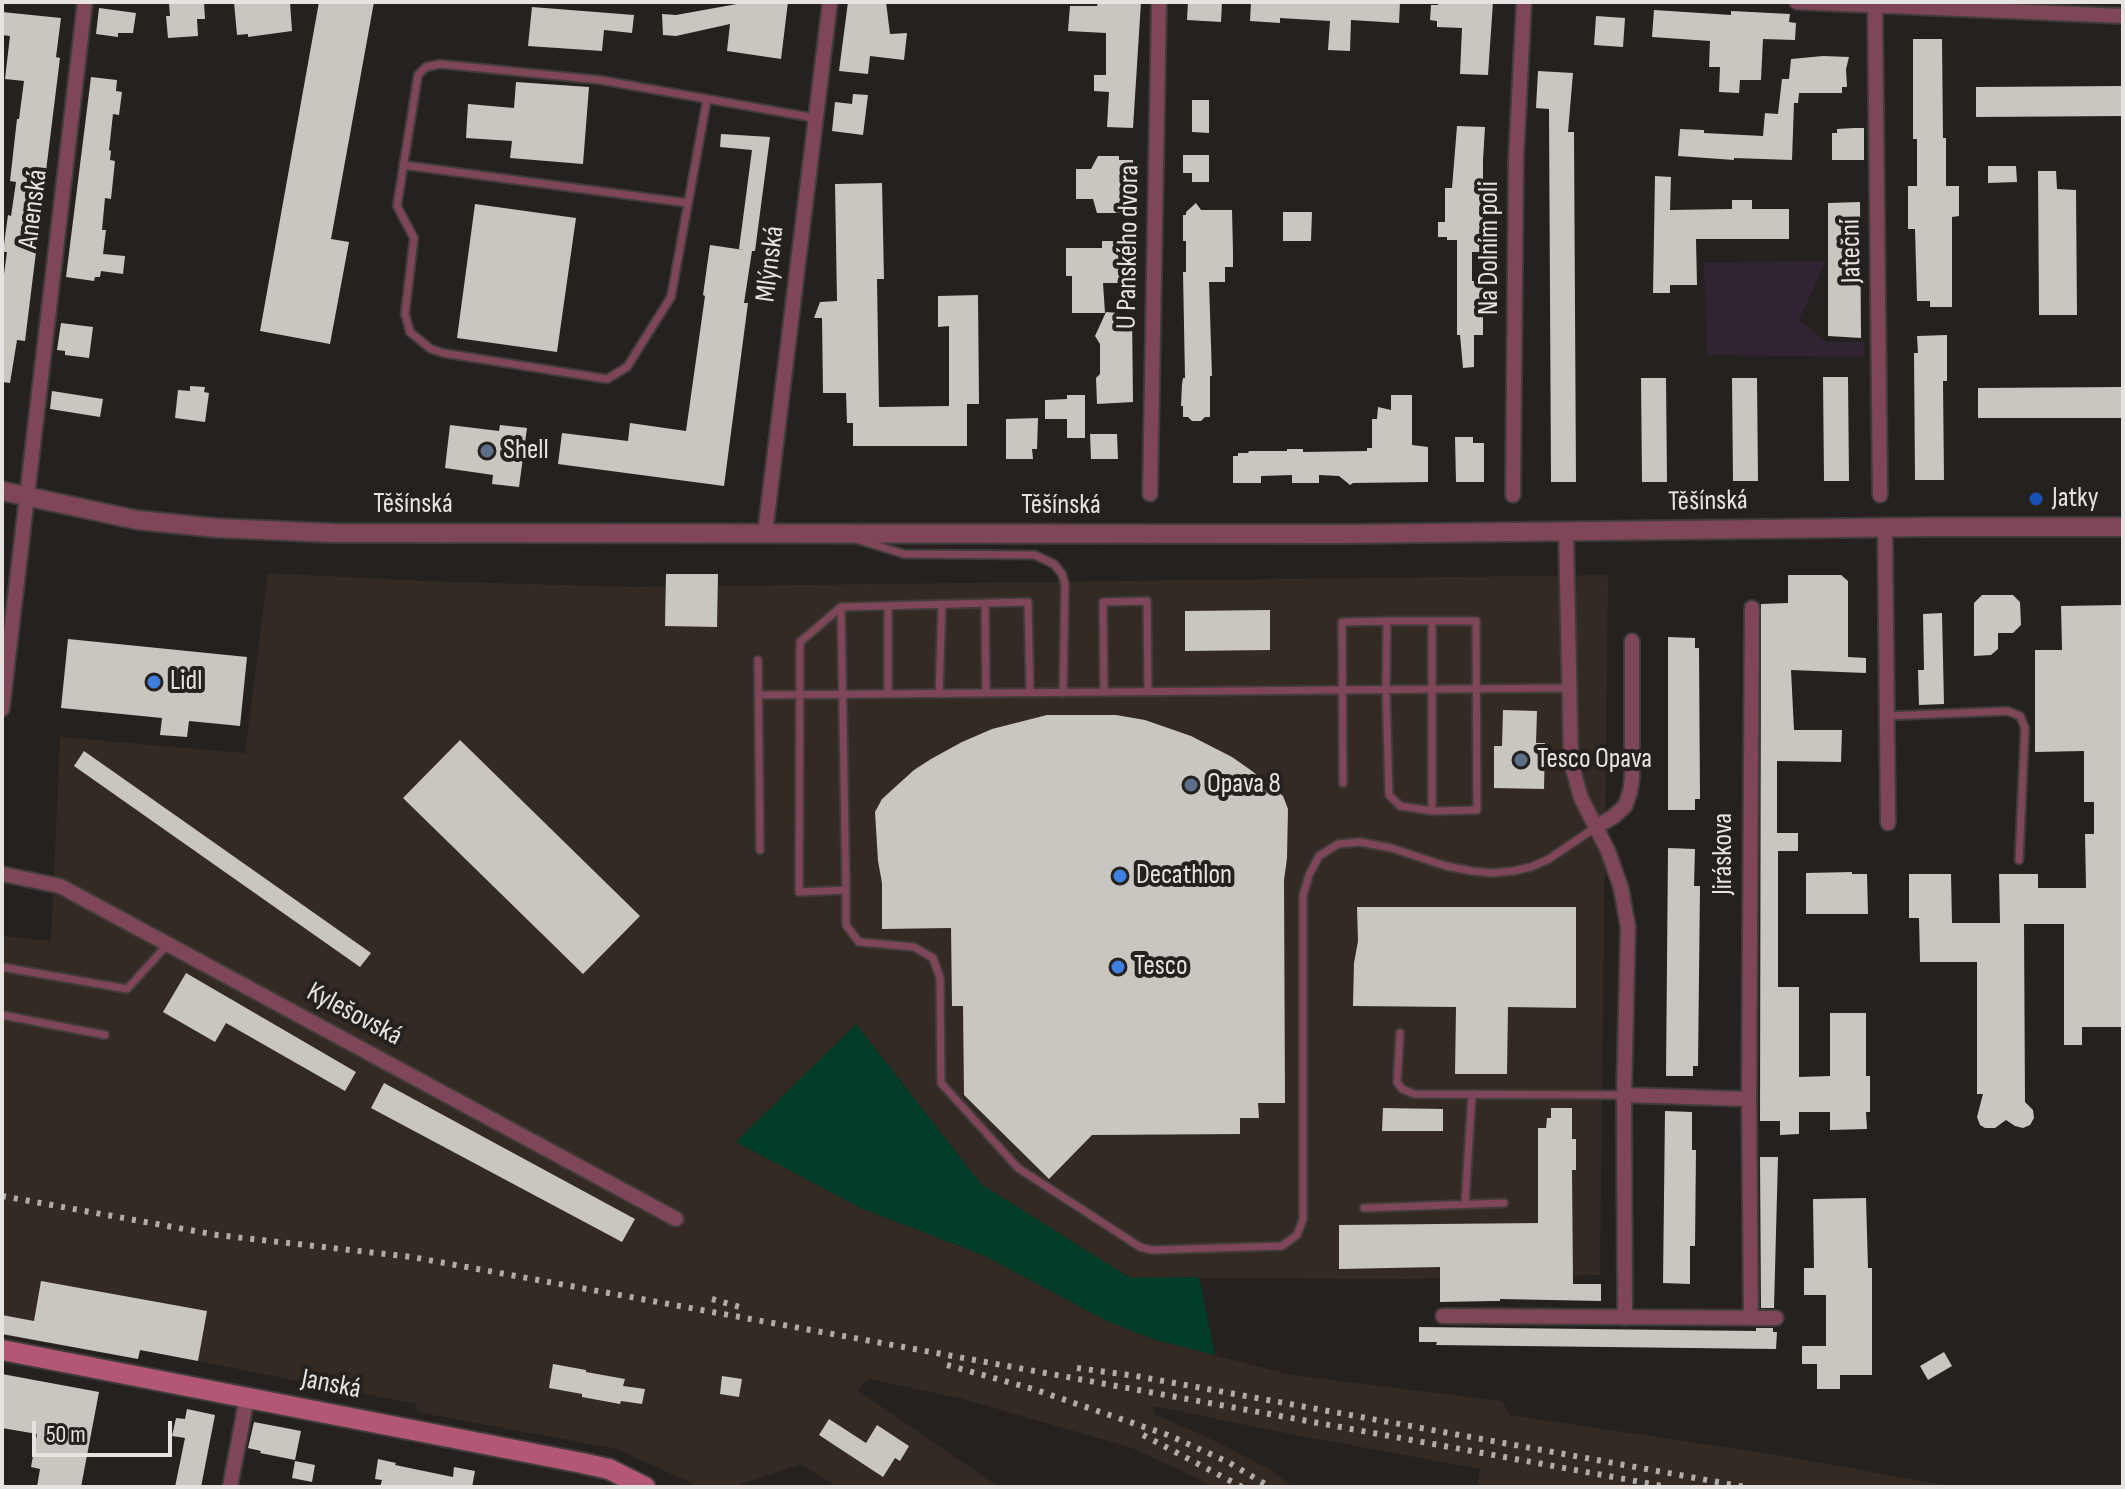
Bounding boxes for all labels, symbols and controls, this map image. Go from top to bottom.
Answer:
street label: U Panského dvora [1111,165,1147,329]
street label: Anenská [12,168,56,250]
street label: Na Dolním poli [1473,181,1507,315]
street label: Jateční [1835,219,1869,283]
street label: Mlýnská [750,224,792,304]
place label: Shell [503,434,549,468]
marker: Shell [478,442,496,460]
place label: Jatky [2052,482,2099,516]
street label: Těšínská [1668,485,1748,519]
street label: Těšínská [373,488,453,522]
street label: Těšínská [1021,489,1101,523]
marker: Jatky [2027,490,2045,508]
place label: Lidl [170,665,202,699]
marker: Lidl [145,673,163,691]
place label: Tesco Opava [1537,743,1652,777]
marker: Tesco Opava [1512,751,1530,769]
place label: Opava 8 [1207,768,1281,802]
marker: Opava 8 [1182,776,1200,794]
street label: Jiráskova [1707,813,1741,895]
place label: Decathlon [1136,859,1232,893]
marker: Decathlon [1111,867,1129,885]
place label: Tesco [1134,950,1188,984]
marker: Tesco [1109,958,1127,976]
street label: Kylešovská [301,976,407,1054]
street label: Janská [298,1363,364,1407]
scale bar [36,1405,176,1455]
text: 50 m [46,1420,86,1449]

